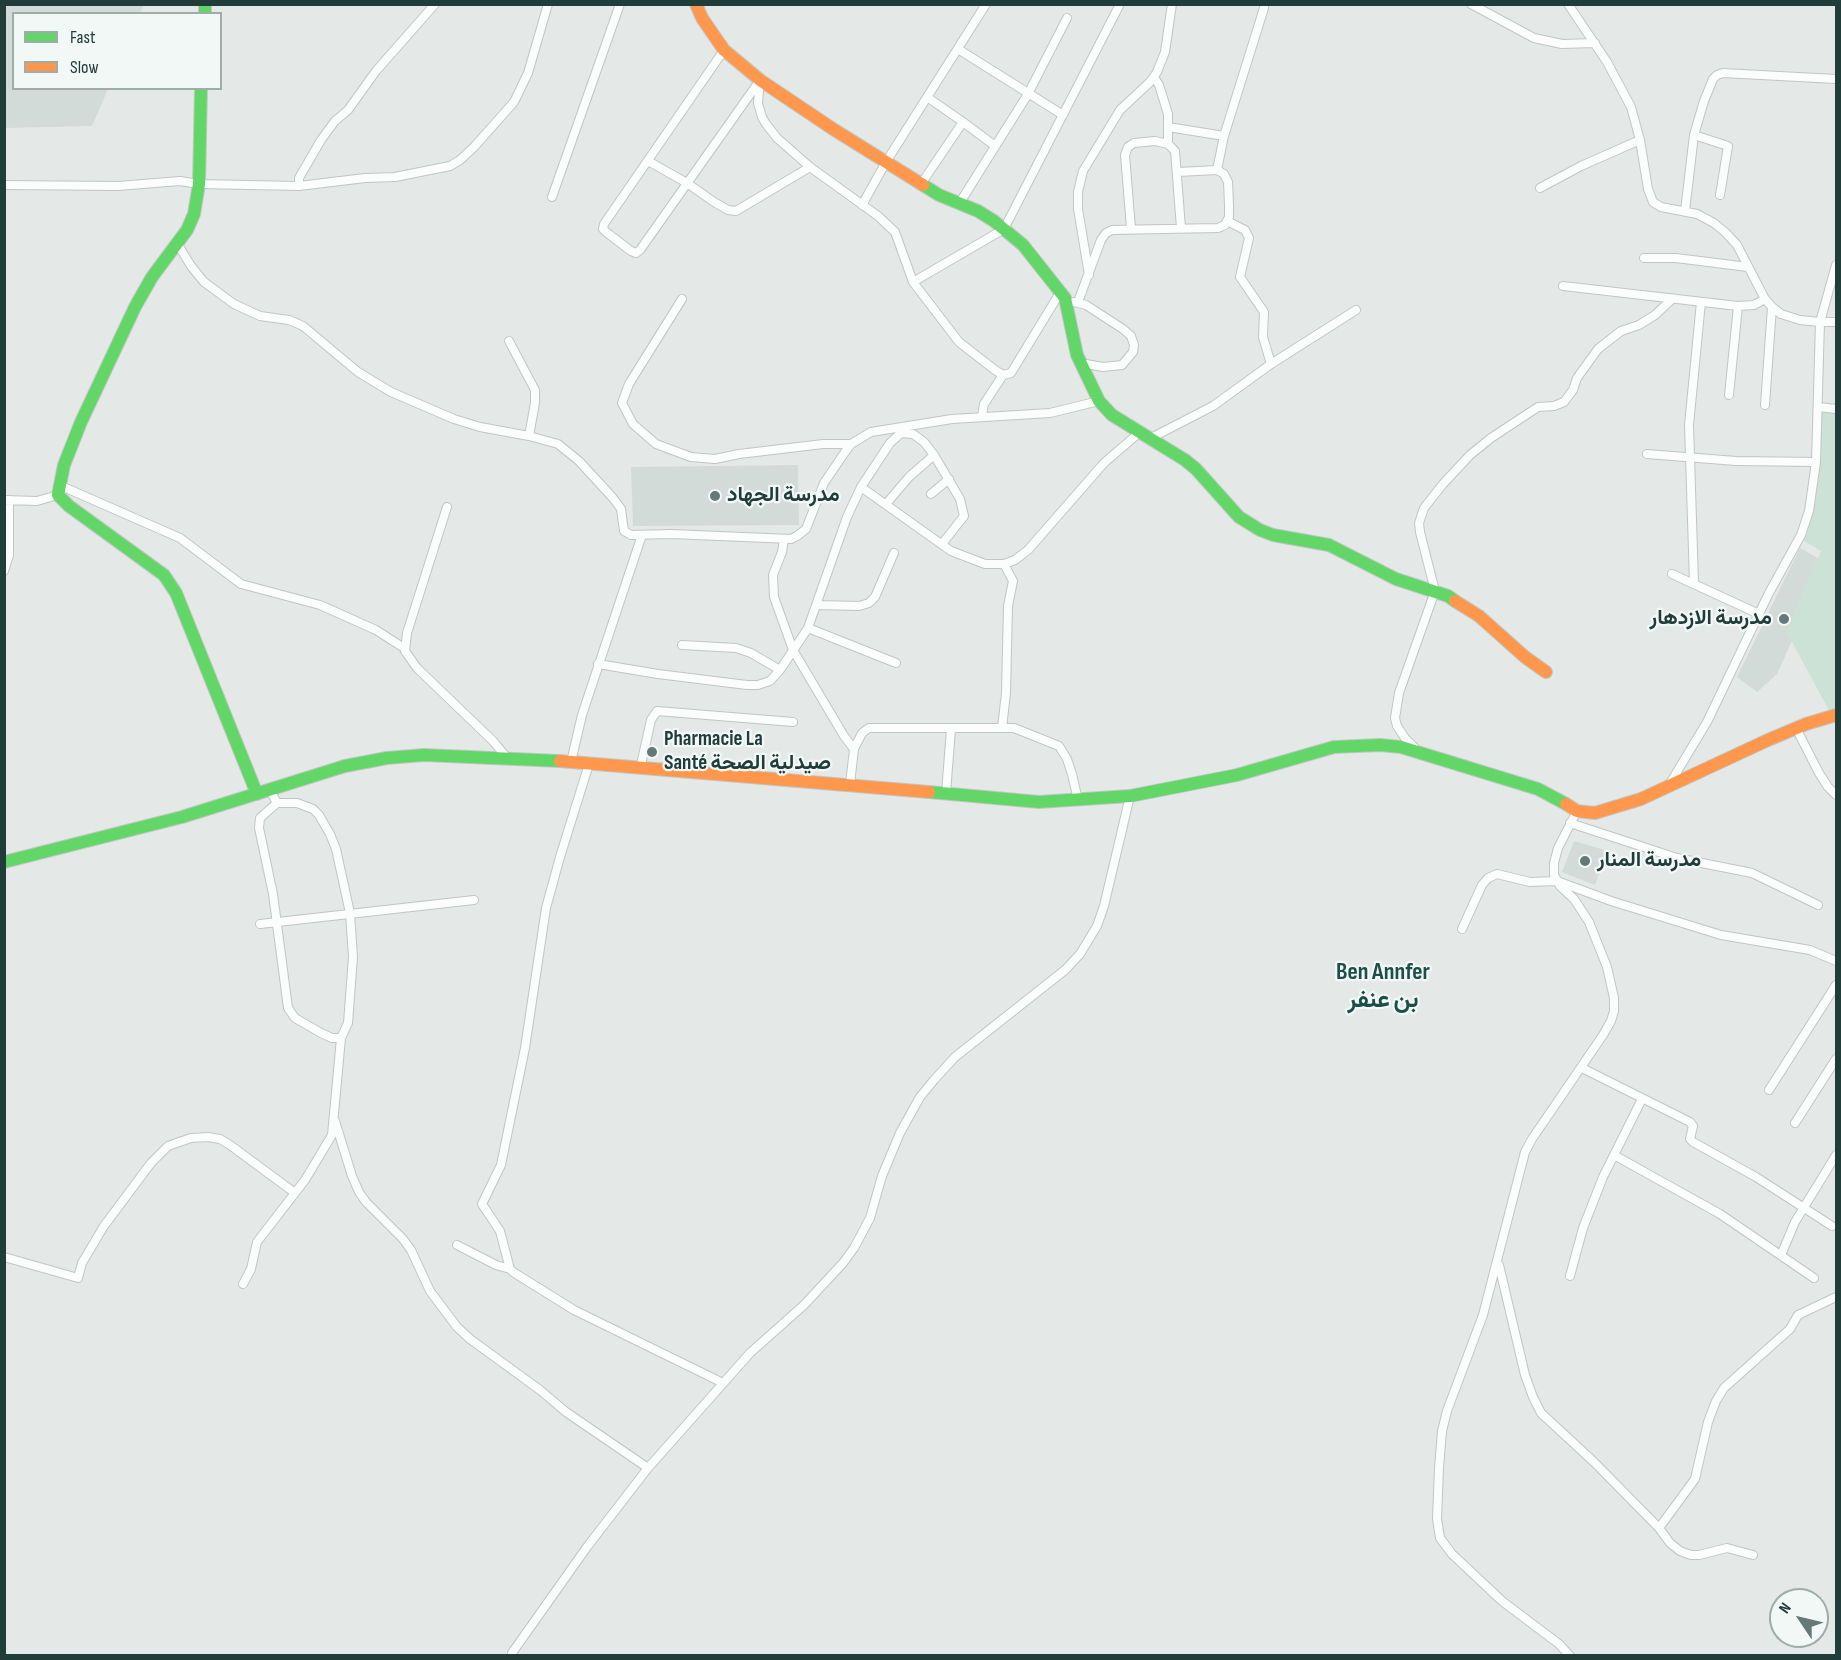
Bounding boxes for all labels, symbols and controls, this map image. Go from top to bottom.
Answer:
legend [12,12,222,90]
text: Fast [70,27,95,48]
text: Slow [70,57,99,78]
place label: مدرسة الجهاد [727,483,840,509]
marker: مدرسة الجهاد [708,489,722,503]
place label: مدرسة الازدهار [1650,606,1772,632]
marker: مدرسة الازدهار [1777,612,1791,626]
place label: Pharmacie La Santé صيدلية الصحة [664,727,831,777]
marker: Pharmacie La Santé صيدلية الصحة [645,745,659,759]
place label: مدرسة المنار [1597,848,1701,874]
marker: مدرسة المنار [1578,854,1592,868]
district label: Ben Annfer بن عنفر [1336,959,1430,1015]
north arrow [1769,1588,1829,1648]
text: N [1775,1600,1796,1617]

